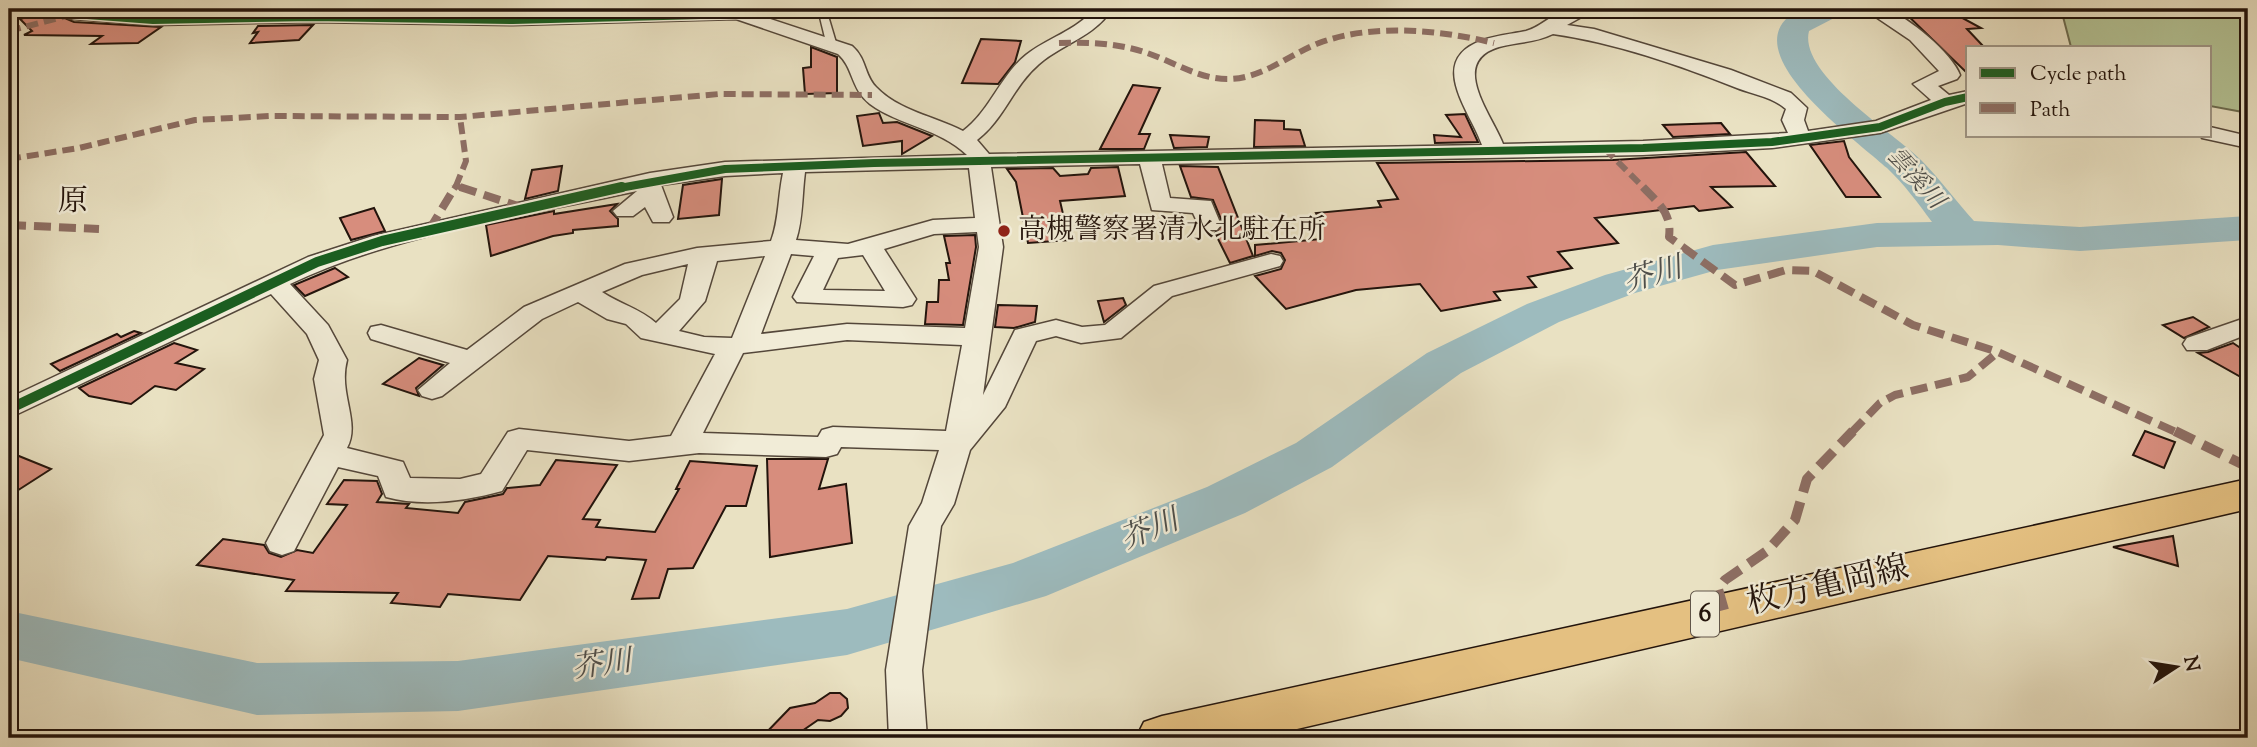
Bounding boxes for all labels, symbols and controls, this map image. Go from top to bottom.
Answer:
legend [1966,46,2212,136]
text: Cycle path [2030,60,2127,90]
text: Path [2030,96,2071,126]
water label: 雲溪川 [1878,141,1954,219]
district label: 原 [58,181,88,224]
place label: 高槻警察署清水北駐在所 [1018,211,1326,251]
marker: 高槻警察署清水北駐在所 [996,223,1012,239]
water label: 芥川 [1618,246,1691,305]
water label: 芥川 [1114,499,1189,562]
street label: 枚方亀岡線 [1742,545,1914,629]
road number: 6 [1691,592,1719,636]
north arrow [2142,632,2212,702]
water label: 芥川 [569,640,638,691]
text: N [2175,654,2205,674]

